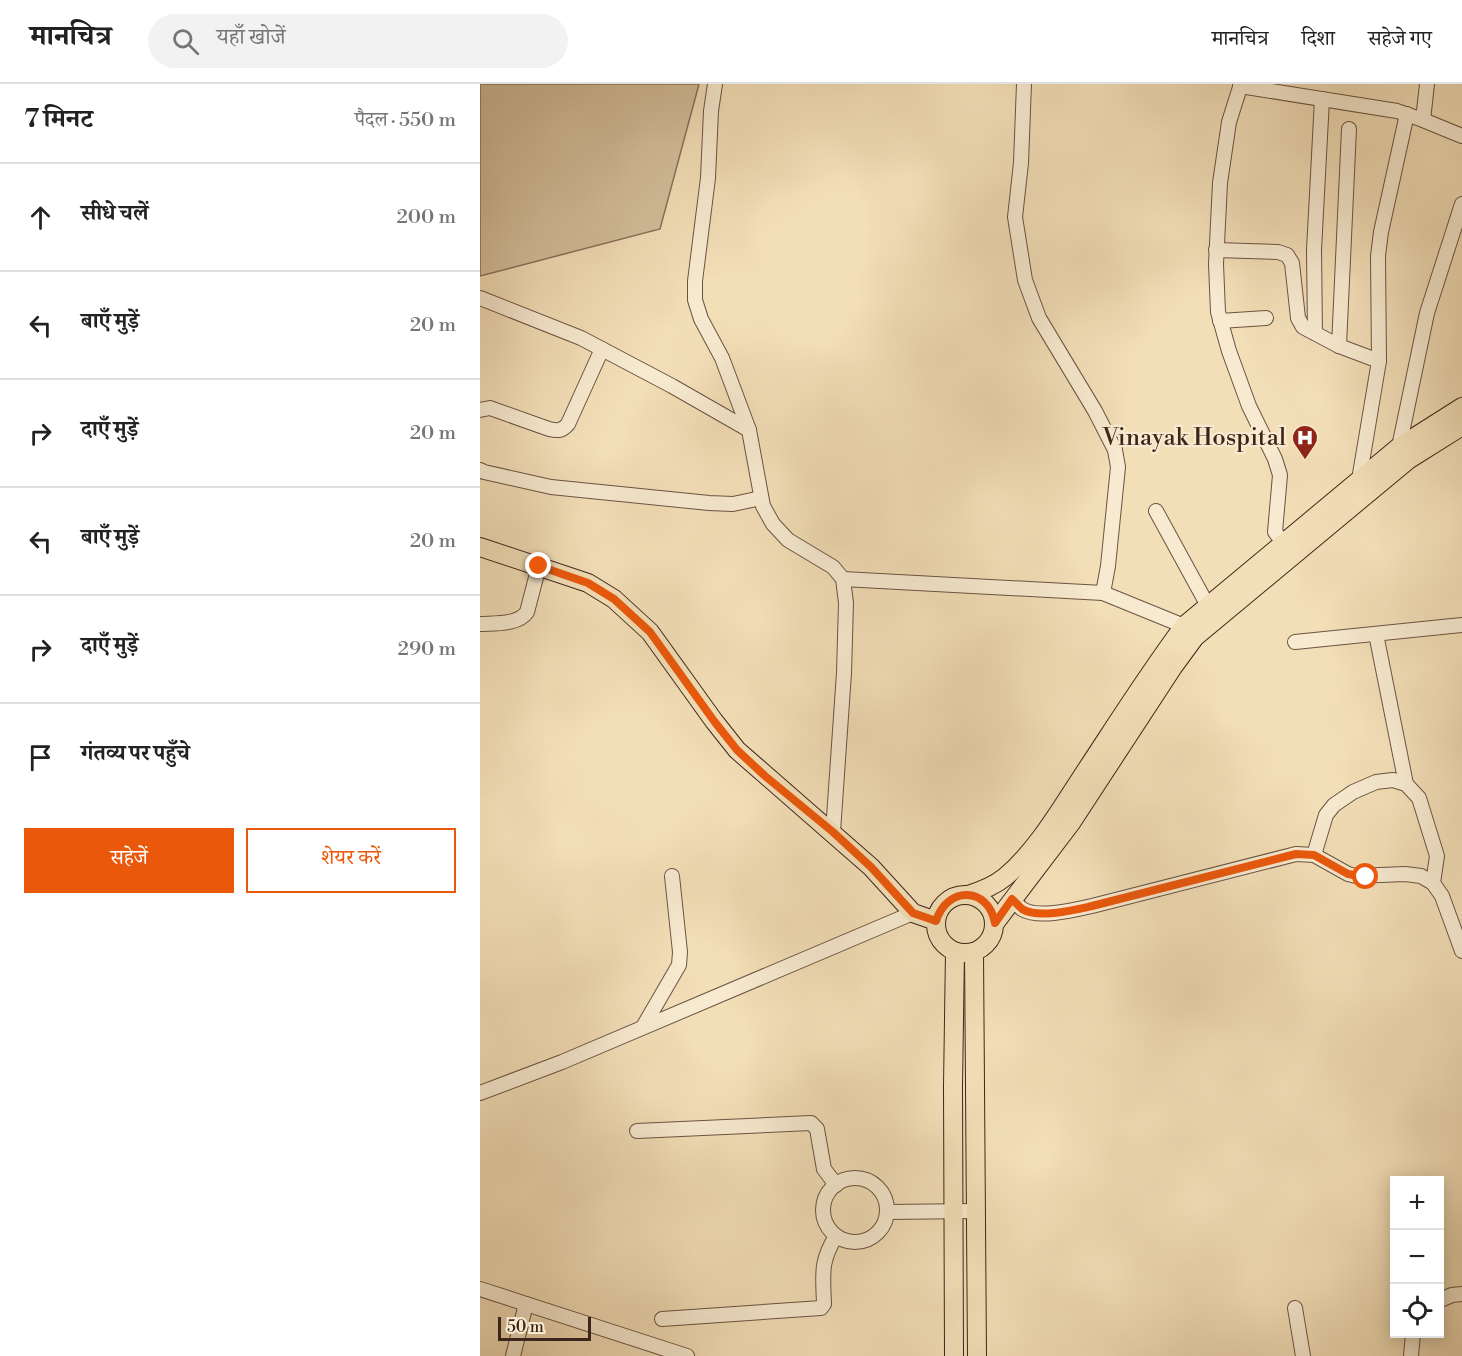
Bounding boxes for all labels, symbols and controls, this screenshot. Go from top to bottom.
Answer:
search box [148,14,568,68]
text: मानचित्र [30,19,112,54]
text: यहाँ खोजें [217,24,285,51]
icon: search [169,25,202,58]
text: मानचित्र [1212,26,1269,52]
text: दिशा [1302,26,1335,52]
text: सहेजे गए [1368,26,1432,52]
text: 7 मिनट [24,103,93,135]
text: पैदल · 550 m [355,108,456,133]
text: सीधे चलें [81,200,148,227]
icon: ahead [24,201,57,234]
text: 200 m [396,205,456,230]
text: बाएँ मुड़ें [81,308,139,335]
icon: left [24,309,57,342]
text: 20 m [410,313,456,338]
text: दाएँ मुड़ें [81,416,138,443]
icon: right [24,417,57,450]
text: 20 m [410,421,456,446]
place label: Vinayak Hospital [1101,423,1286,453]
hospital icon: Vinayak Hospital [1290,423,1320,461]
text: बाएँ मुड़ें [81,524,139,551]
icon: left [24,525,57,558]
text: 20 m [410,529,456,554]
route end [525,552,551,578]
text: दाएँ मुड़ें [81,632,138,659]
icon: right [24,633,57,666]
text: 290 m [398,637,456,662]
text: गंतव्य पर पहुँचे [81,740,190,767]
icon: arrive [24,741,57,774]
button: सहेजें [24,828,234,893]
button: शेयर करें [246,828,456,893]
route start [1352,863,1378,889]
map controls [1390,1176,1444,1338]
button: + [1390,1176,1444,1230]
button: − [1390,1230,1444,1284]
button: locate [1390,1284,1444,1338]
scale bar [498,1314,591,1342]
text: 50 m [507,1317,544,1337]

